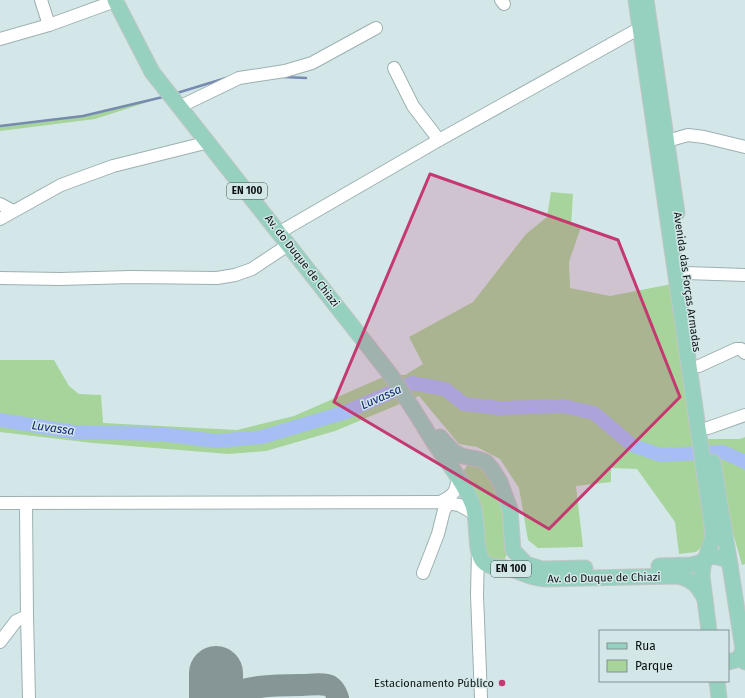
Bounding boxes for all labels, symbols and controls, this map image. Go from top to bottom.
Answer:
road number: EN 100 [227,183,267,199]
street label: Avenida das Forças Armadas [671,211,703,353]
street label: Av. do Duque de Chiazi [262,212,342,310]
water label: Luvassa [358,382,404,412]
water label: Luvassa [31,418,75,438]
road number: EN 100 [491,561,531,577]
street label: Av. do Duque de Chiazi [547,571,661,585]
legend [599,630,729,682]
text: Rua [635,639,656,653]
text: Parque [635,659,673,673]
place label: Estacionamento Público [374,677,494,690]
marker: Estacionamento Público [497,678,507,688]

